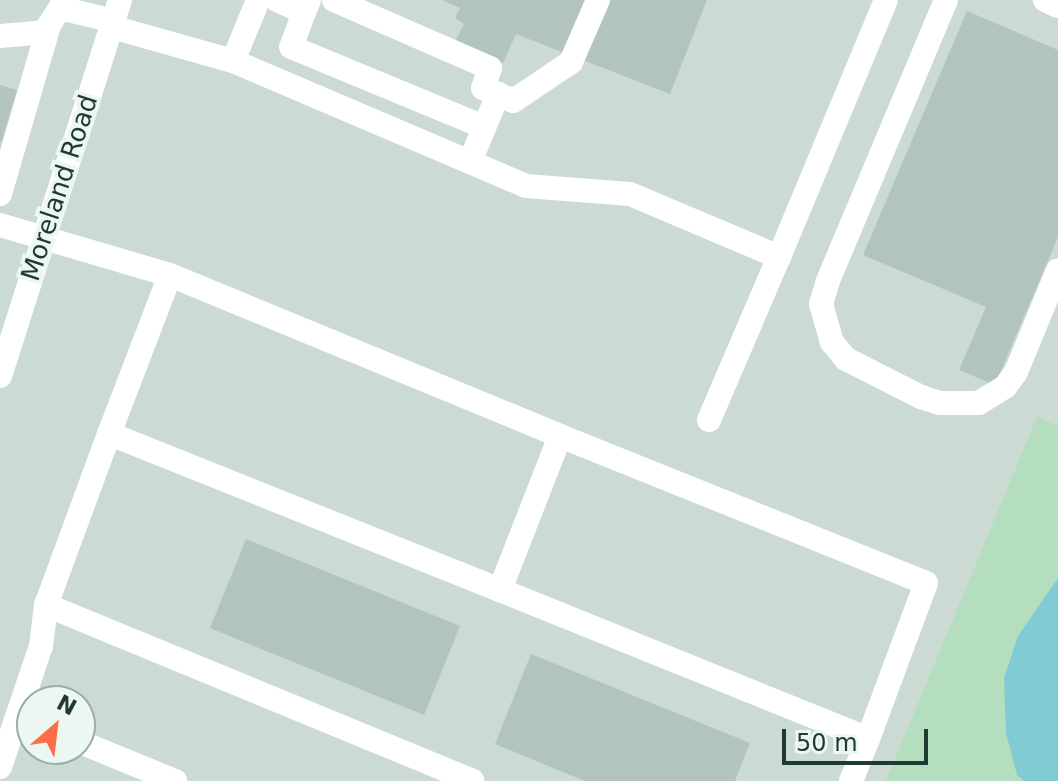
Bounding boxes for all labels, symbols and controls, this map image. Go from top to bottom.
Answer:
street label: Moreland Road [15,91,105,285]
north arrow [16,685,96,765]
text: N [53,690,81,720]
scale bar [786,713,932,763]
text: 50 m [796,729,858,757]

